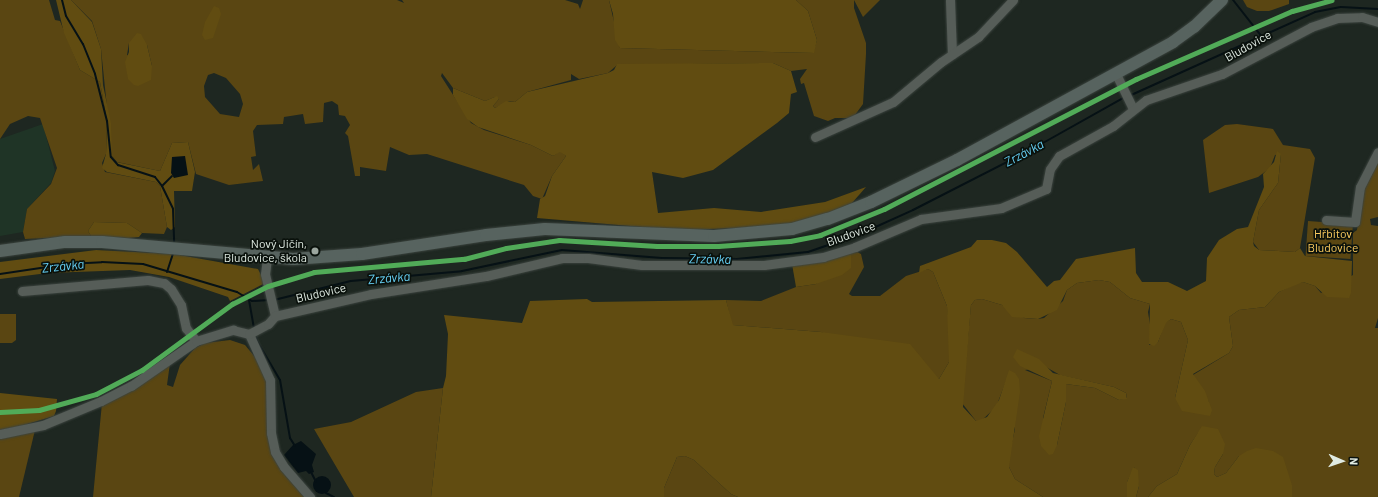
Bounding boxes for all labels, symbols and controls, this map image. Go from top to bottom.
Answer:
street label: Bludovice [1222,27,1274,65]
water label: Zrzávka [1002,136,1046,170]
street label: Bludovice [825,219,877,249]
park label: Hřbitov Bludovice [1308,227,1358,255]
place label: Nový Jičín, Bludovice, škola [224,237,307,265]
marker: Nový Jičín, Bludovice, škola [310,246,320,256]
water label: Zrzávka [689,251,731,267]
water label: Zrzávka [41,256,85,276]
water label: Zrzávka [367,268,411,288]
street label: Bludovice [295,280,347,306]
north arrow [1322,441,1362,481]
text: N [1348,458,1361,465]

